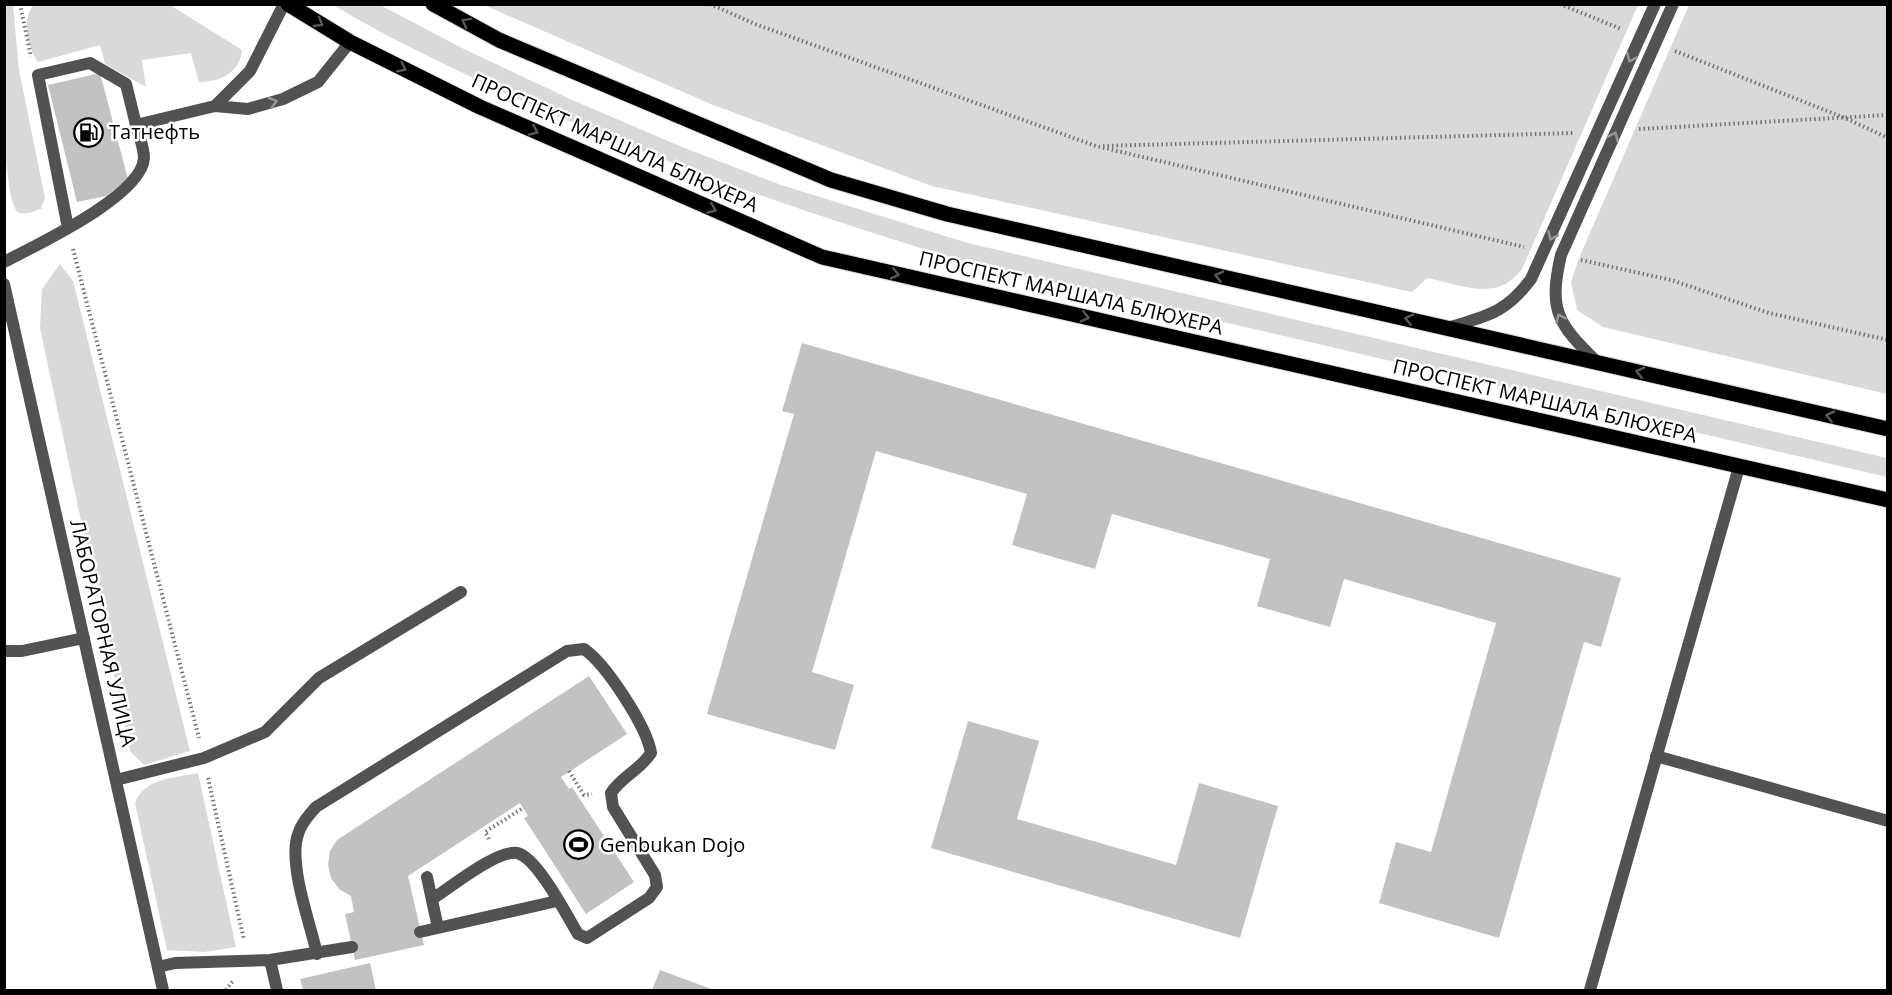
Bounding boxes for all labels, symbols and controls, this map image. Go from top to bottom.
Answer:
one-way arrow [313,16,323,28]
one-way arrow [461,18,472,29]
one-way arrow [1626,52,1638,63]
one-way arrow [396,61,407,72]
street label: ПРОСПЕКТ МАРШАЛА БЛЮХЕРА [468,67,763,218]
one-way arrow [267,97,277,109]
fuel station icon: Татнефть [72,116,104,148]
place label: Татнефть [109,118,200,145]
one-way arrow [527,124,538,136]
one-way arrow [1607,131,1619,142]
one-way arrow [706,202,717,214]
one-way arrow [1547,230,1559,241]
street label: ПРОСПЕКТ МАРШАЛА БЛЮХЕРА [916,244,1226,341]
one-way arrow [890,267,900,280]
one-way arrow [1214,270,1224,283]
one-way arrow [1080,310,1090,323]
one-way arrow [1556,313,1568,324]
one-way arrow [1405,314,1415,327]
street label: ПРОСПЕКТ МАРШАЛА БЛЮХЕРА [1390,352,1700,449]
one-way arrow [1636,367,1646,380]
one-way arrow [1826,410,1836,423]
street label: ЛАБОРАТОРНАЯ УЛИЦА [64,517,143,749]
sports icon: Genbukan Dojo [563,829,595,861]
place label: Genbukan Dojo [600,831,745,858]

